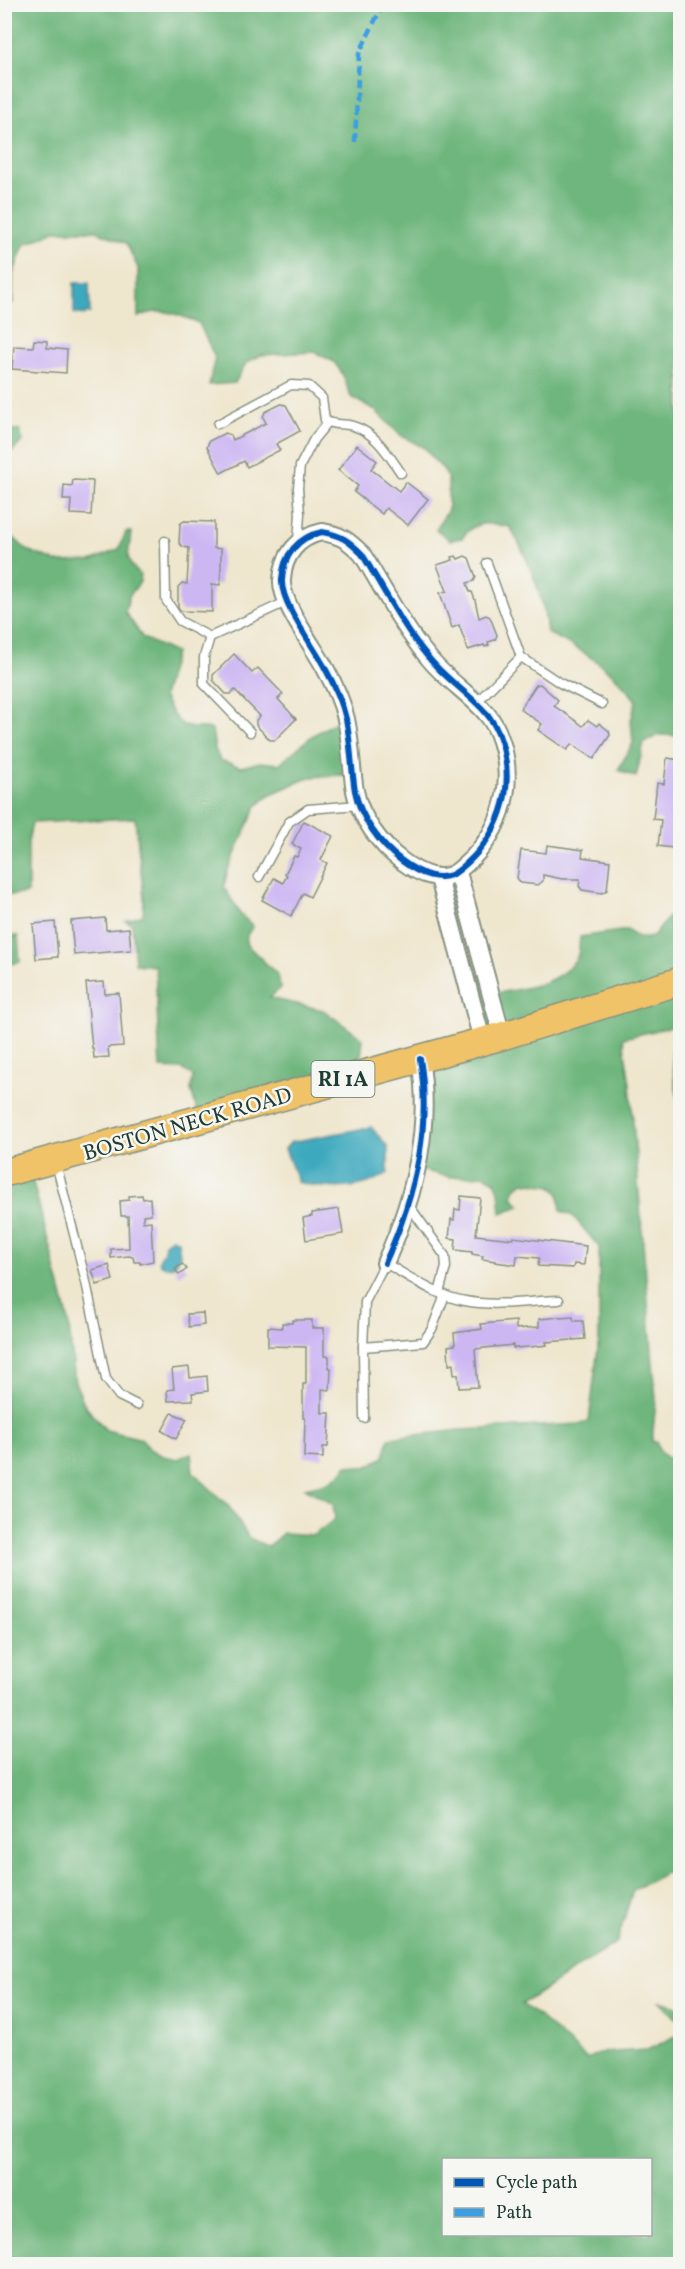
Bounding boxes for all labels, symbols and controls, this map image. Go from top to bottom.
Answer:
road number: RI 1A [312,1061,374,1097]
street label: BOSTON NECK ROAD [80,1081,296,1170]
legend [442,2158,652,2236]
text: Cycle path [496,2171,578,2196]
text: Path [496,2201,532,2226]

